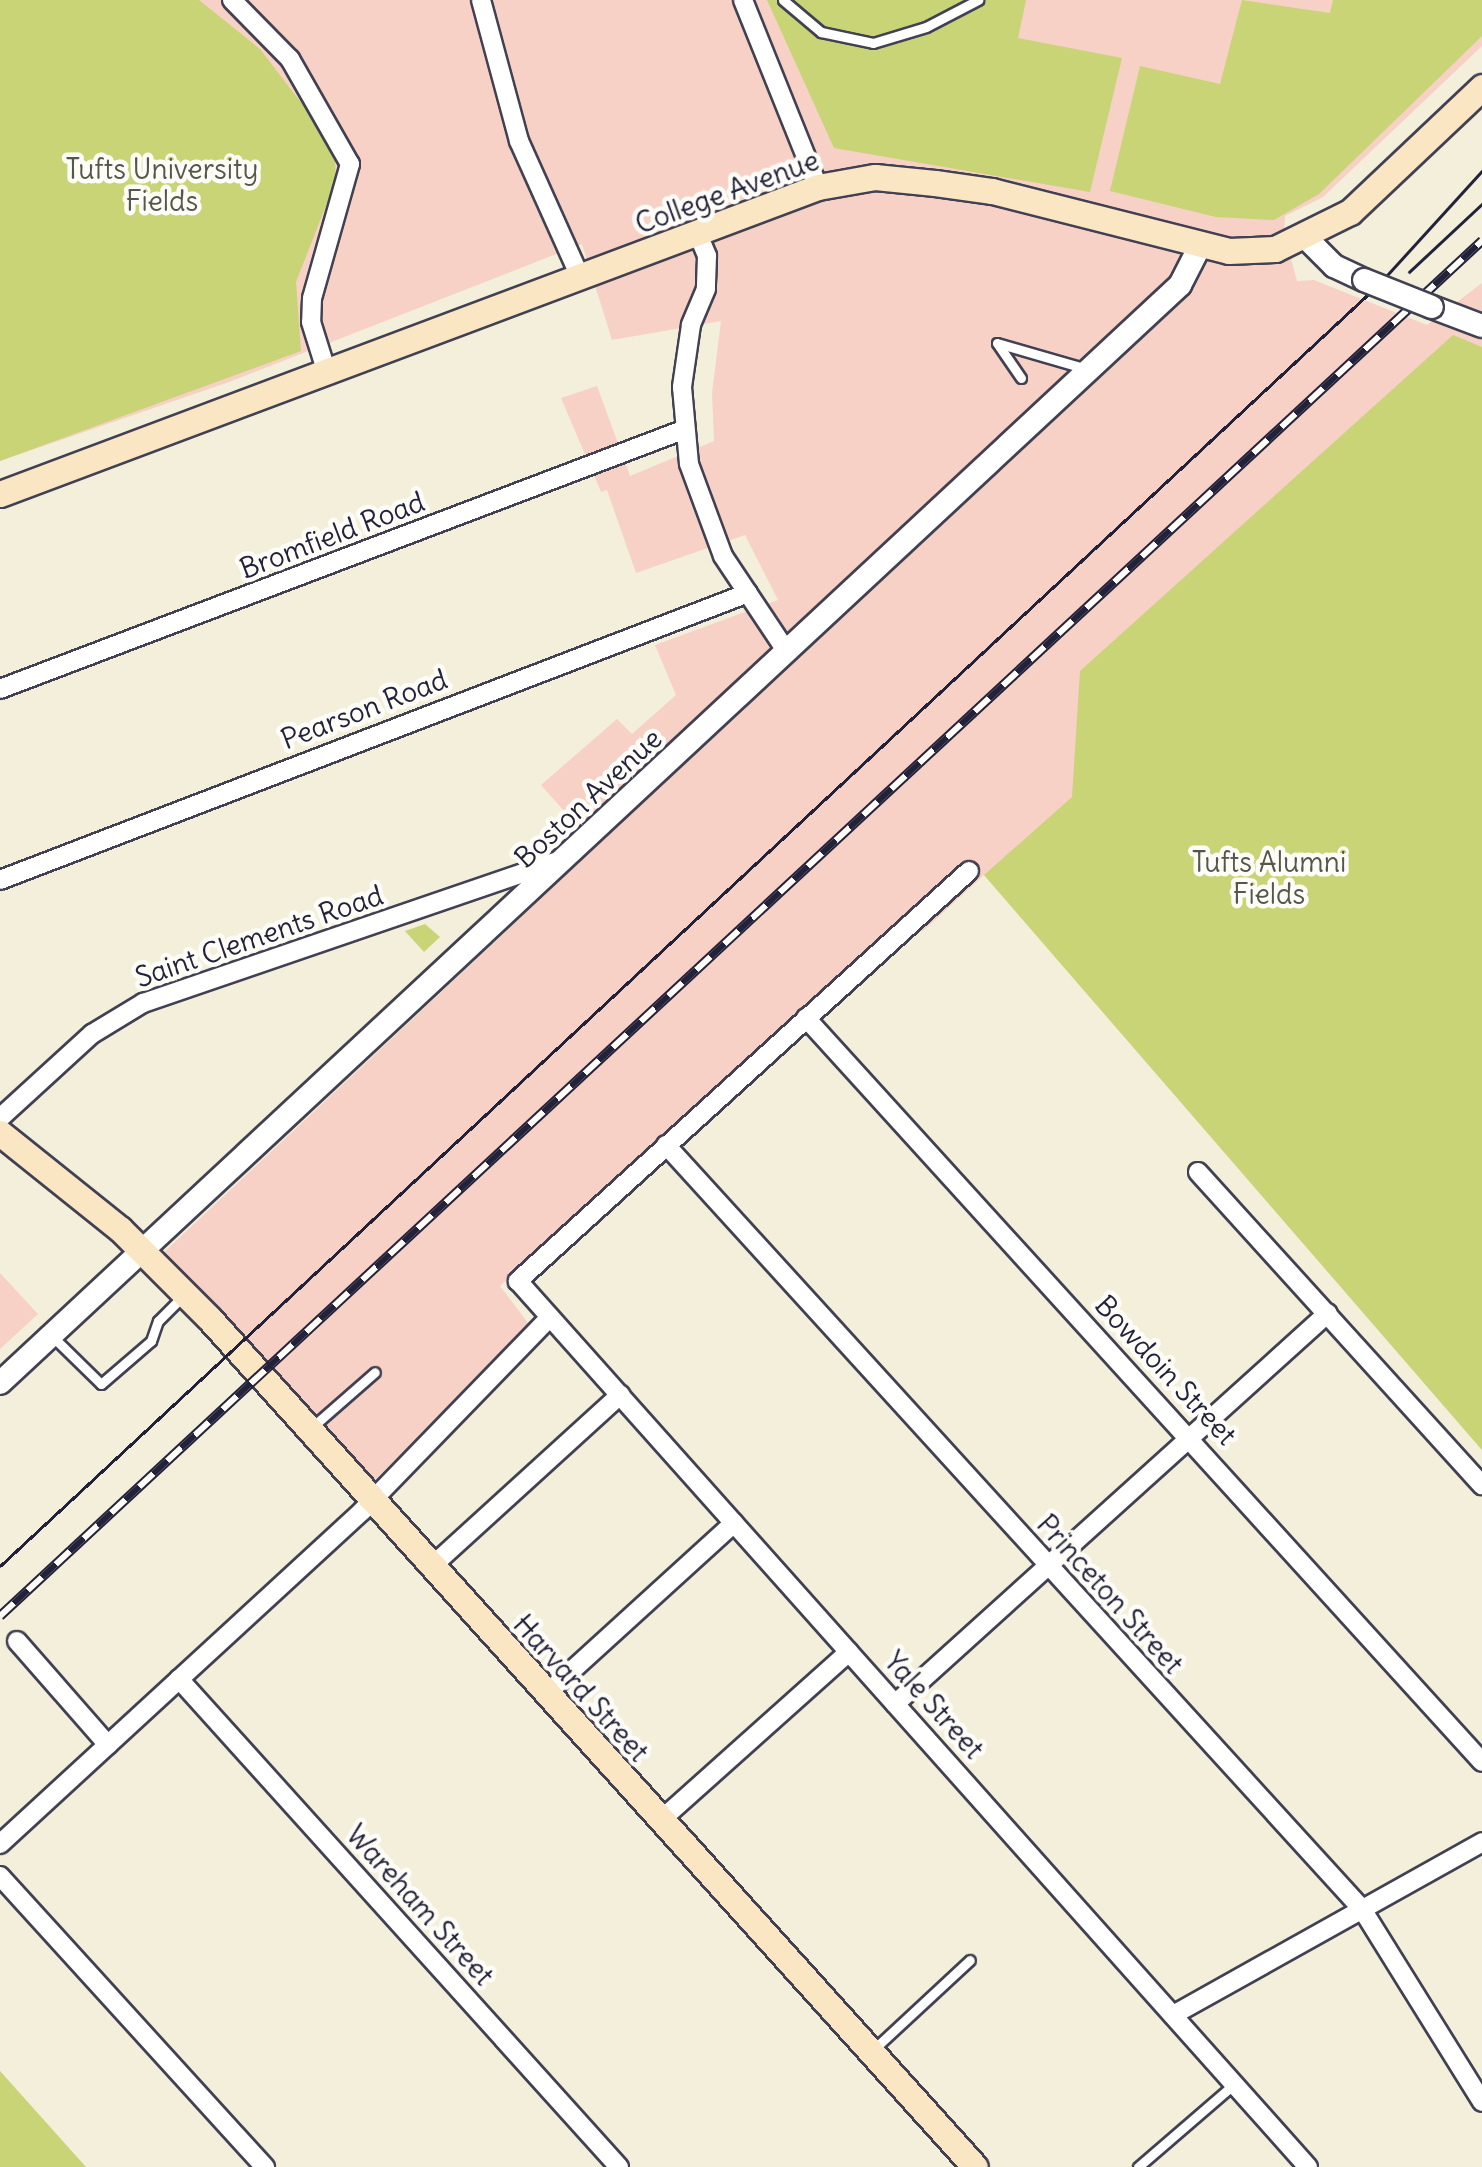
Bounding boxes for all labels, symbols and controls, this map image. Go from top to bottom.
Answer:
street label: College Avenue [631,143,823,241]
park label: Tufts University Fields [66,152,258,218]
street label: Bromfield Road [235,484,429,586]
street label: Pearson Road [276,662,452,756]
street label: Boston Avenue [508,721,668,875]
park label: Tufts Alumni Fields [1192,845,1346,911]
street label: Saint Clements Road [131,878,387,994]
street label: Bowdoin Street [1088,1288,1244,1452]
street label: Princeton Street [1030,1508,1190,1680]
street label: Harvard Street [506,1608,656,1768]
street label: Yale Street [877,1645,991,1765]
street label: Wareham Street [339,1818,501,1992]

